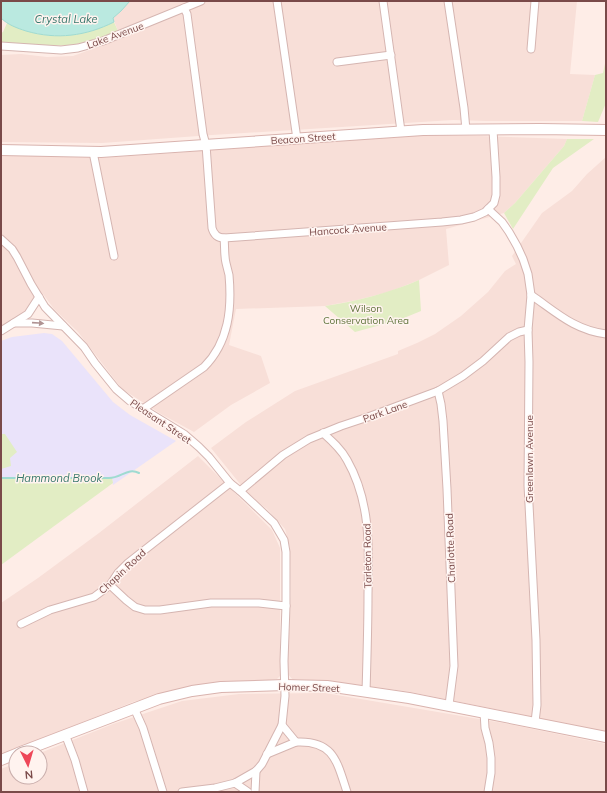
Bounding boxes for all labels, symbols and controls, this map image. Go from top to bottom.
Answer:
water label: Crystal Lake [34,12,98,26]
street label: Lake Avenue [85,19,145,52]
street label: Beacon Street [270,130,336,147]
street label: Hancock Avenue [309,220,387,239]
park label: Wilson Conservation Area [323,302,409,327]
one-way arrow [32,320,44,327]
street label: Pleasant Street [128,396,194,447]
street label: Park Lane [361,397,409,426]
street label: Greenlawn Avenue [523,415,536,503]
water label: Hammond Brook [16,471,102,485]
street label: Charlotte Road [443,513,458,583]
street label: Tarleton Road [360,523,375,589]
street label: Chapin Road [96,546,149,597]
street label: Homer Street [278,680,340,695]
north arrow [8,745,48,785]
text: N [24,768,34,782]

